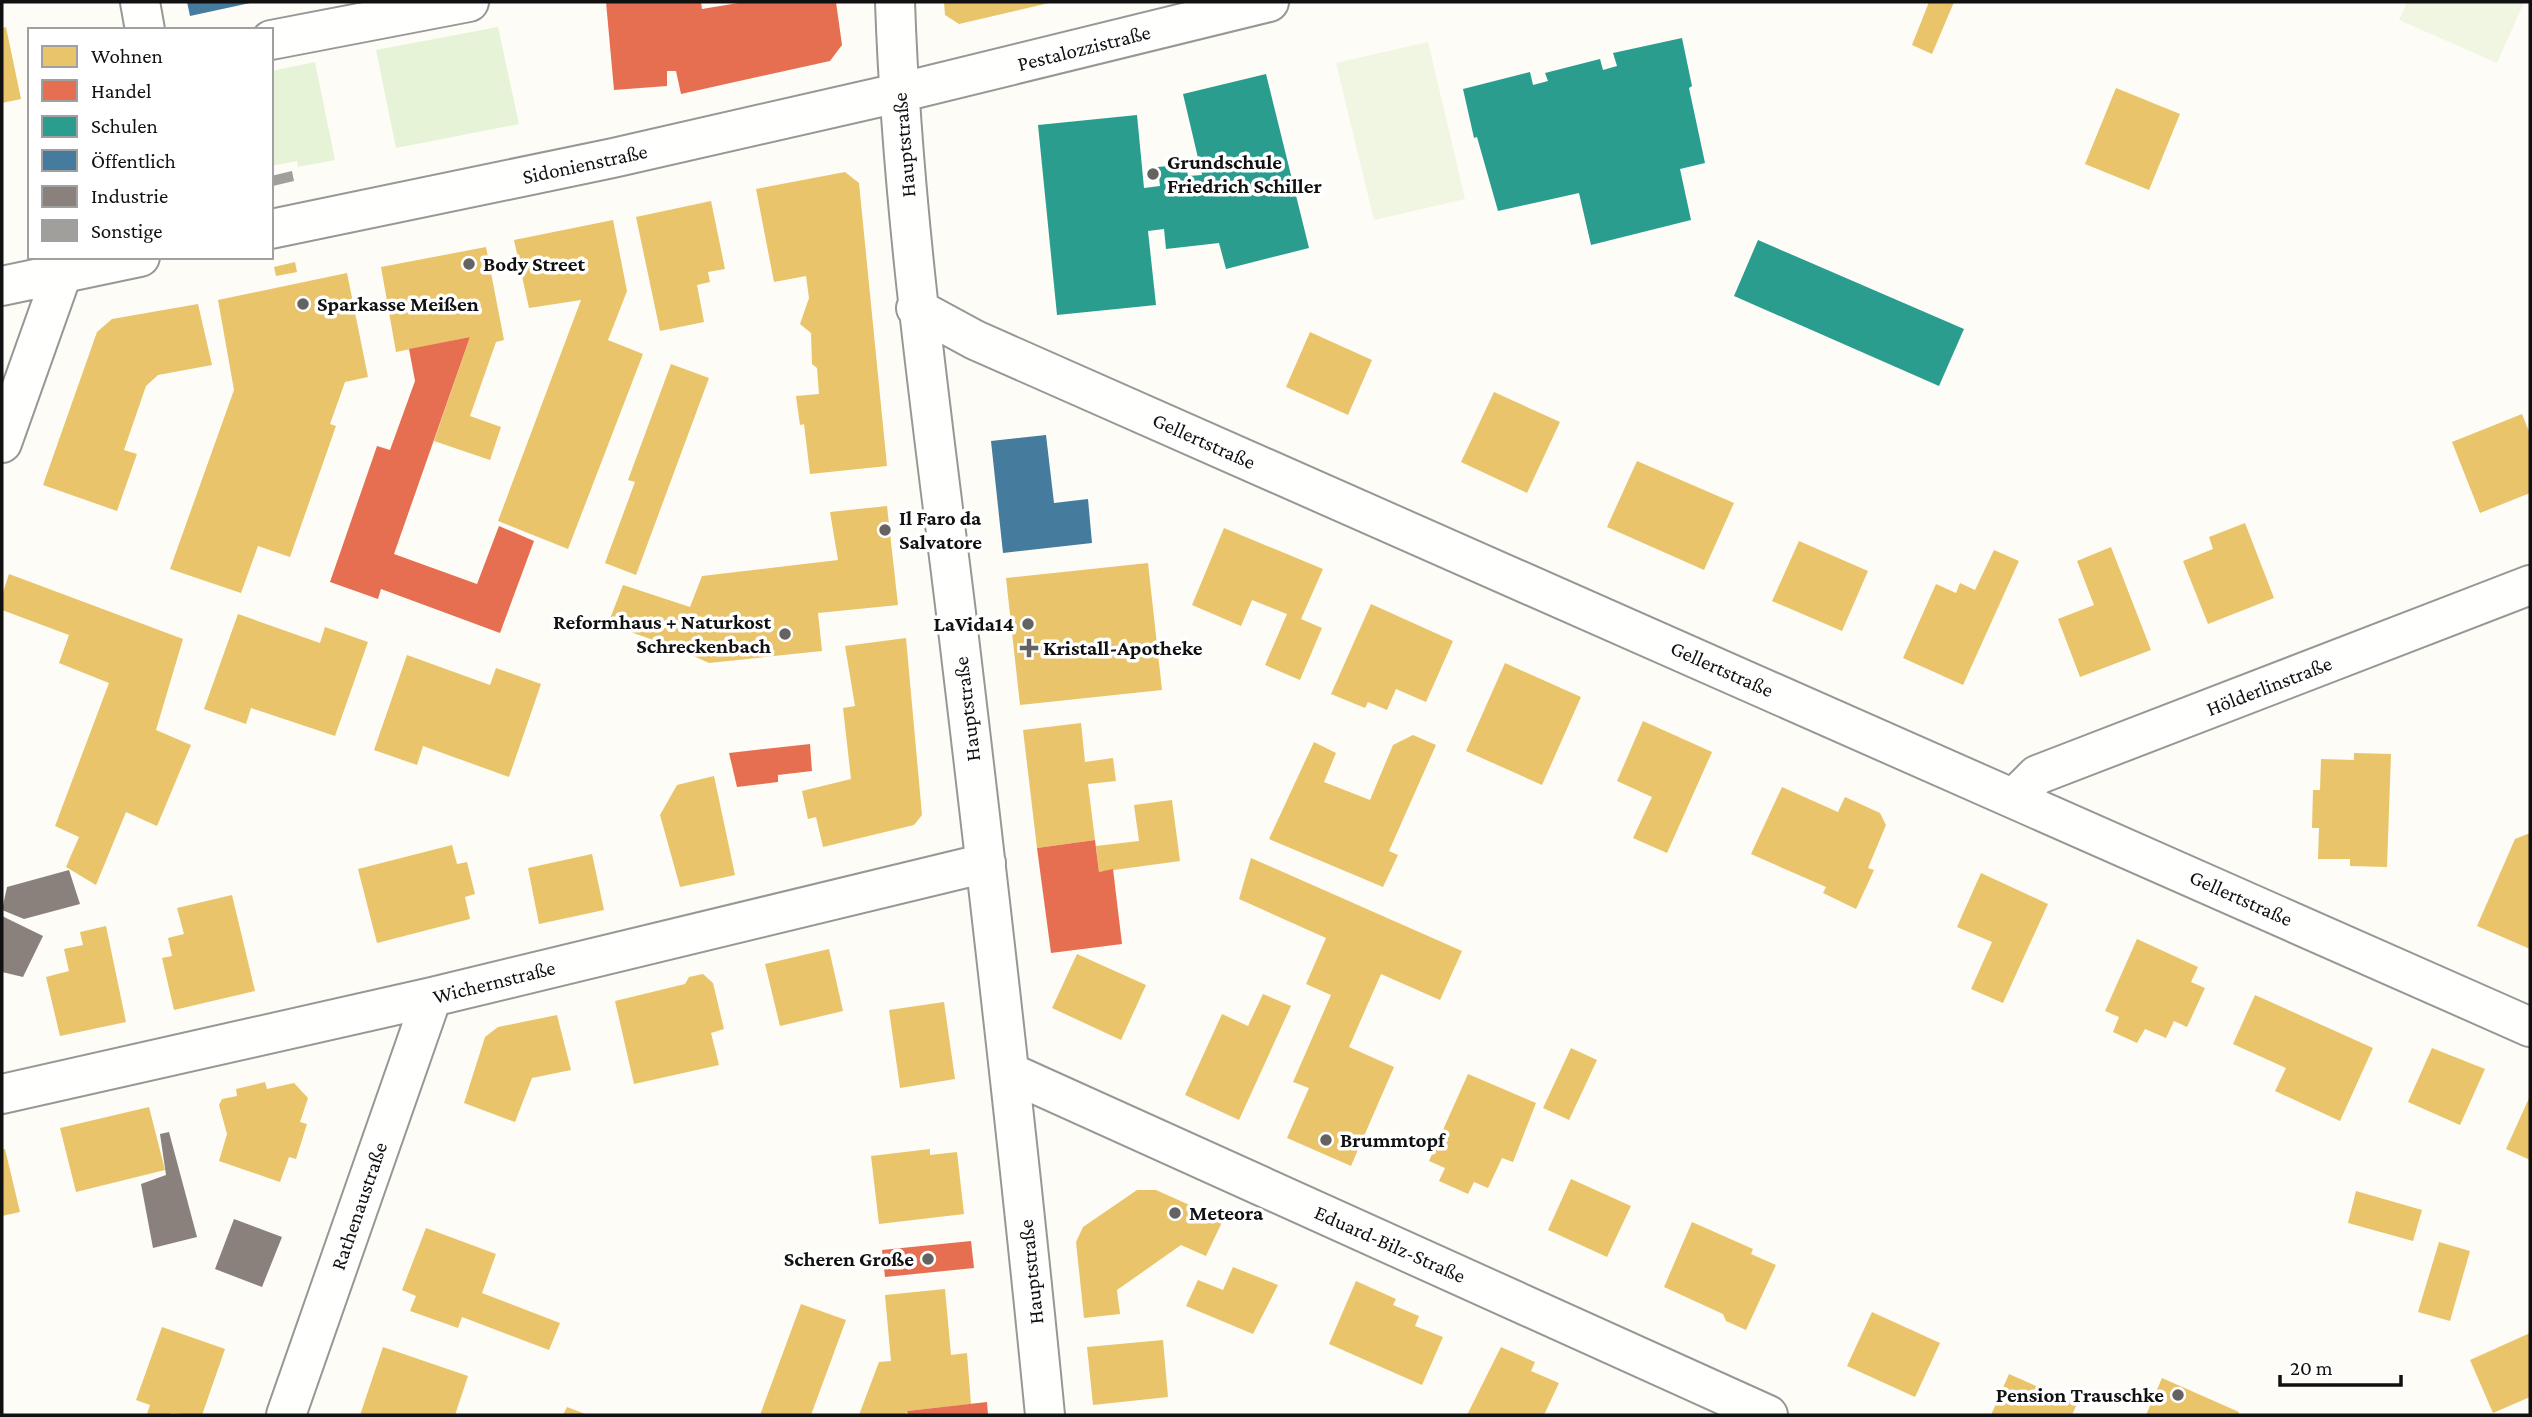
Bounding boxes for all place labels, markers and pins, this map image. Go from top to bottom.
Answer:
place label: Grundschule Friedrich Schiller [1167,150,1322,198]
marker: Grundschule Friedrich Schiller [1145,166,1161,182]
place label: Body Street [483,252,585,276]
marker: Body Street [461,256,477,272]
place label: Sparkasse Meißen [317,292,479,316]
marker: Sparkasse Meißen [295,296,311,312]
place label: Il Faro da Salvatore [899,506,982,554]
marker: Il Faro da Salvatore [877,522,893,538]
place label: Reformhaus + Naturkost Schreckenbach [553,610,771,658]
place label: LaVida14 [933,612,1014,636]
marker: LaVida14 [1020,616,1036,632]
marker: Reformhaus + Naturkost Schreckenbach [777,626,793,642]
place label: Kristall-Apotheke [1043,636,1203,660]
marker: Kristall-Apotheke [1021,640,1037,656]
place label: Brummtopf [1340,1128,1446,1152]
marker: Brummtopf [1318,1132,1334,1148]
place label: Meteora [1189,1201,1264,1225]
marker: Meteora [1167,1205,1183,1221]
place label: Scheren Große [784,1247,914,1271]
marker: Scheren Große [920,1251,936,1267]
place label: Pension Trauschke [1996,1383,2164,1407]
marker: Pension Trauschke [2170,1387,2186,1403]

